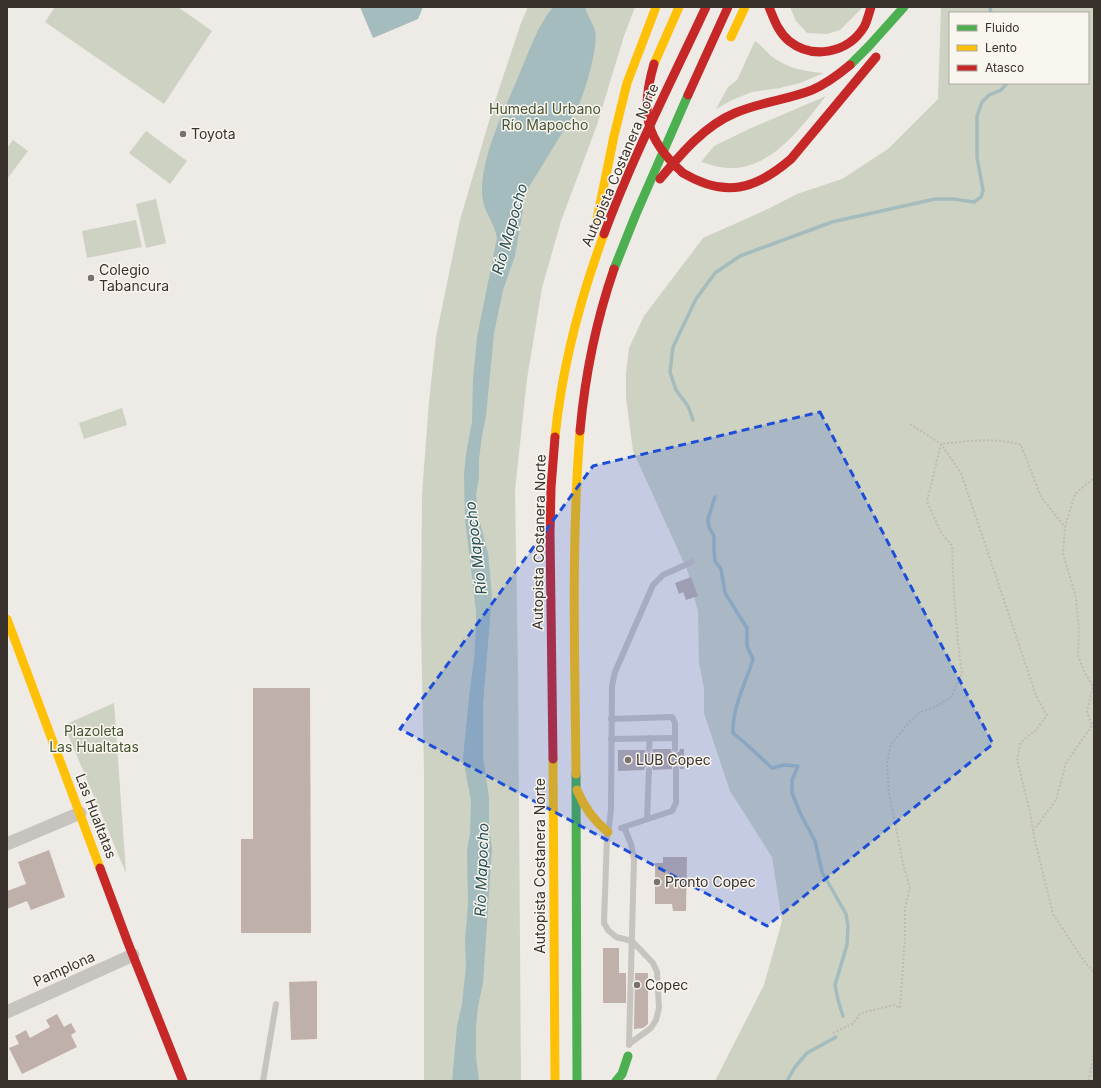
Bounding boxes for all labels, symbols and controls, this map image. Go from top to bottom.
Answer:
legend [949,12,1089,84]
text: Fluido [985,20,1020,35]
text: Lento [985,40,1017,55]
text: Atasco [985,60,1024,75]
street label: Autopista Costanera Norte [577,81,662,249]
park label: Humedal Urbano Río Mapocho [489,100,601,133]
place label: Toyota [191,125,236,142]
marker: Toyota [178,129,188,139]
water label: Río Mapocho [487,181,532,277]
place label: Colegio Tabancura [99,261,169,294]
marker: Colegio Tabancura [86,273,96,283]
street label: Autopista Costanera Norte [528,454,549,630]
water label: Río Mapocho [460,500,491,596]
park label: Plazoleta Las Hualtatas [49,722,139,755]
place label: LUB Copec [636,751,711,768]
marker: LUB Copec [623,755,633,765]
street label: Las Hualtatas [72,771,120,861]
street label: Autopista Costanera Norte [531,778,548,954]
water label: Río Mapocho [470,823,493,917]
place label: Pronto Copec [665,873,756,890]
marker: Pronto Copec [652,877,662,887]
street label: Pamplona [30,947,97,990]
place label: Copec [645,976,688,993]
marker: Copec [632,980,642,990]

